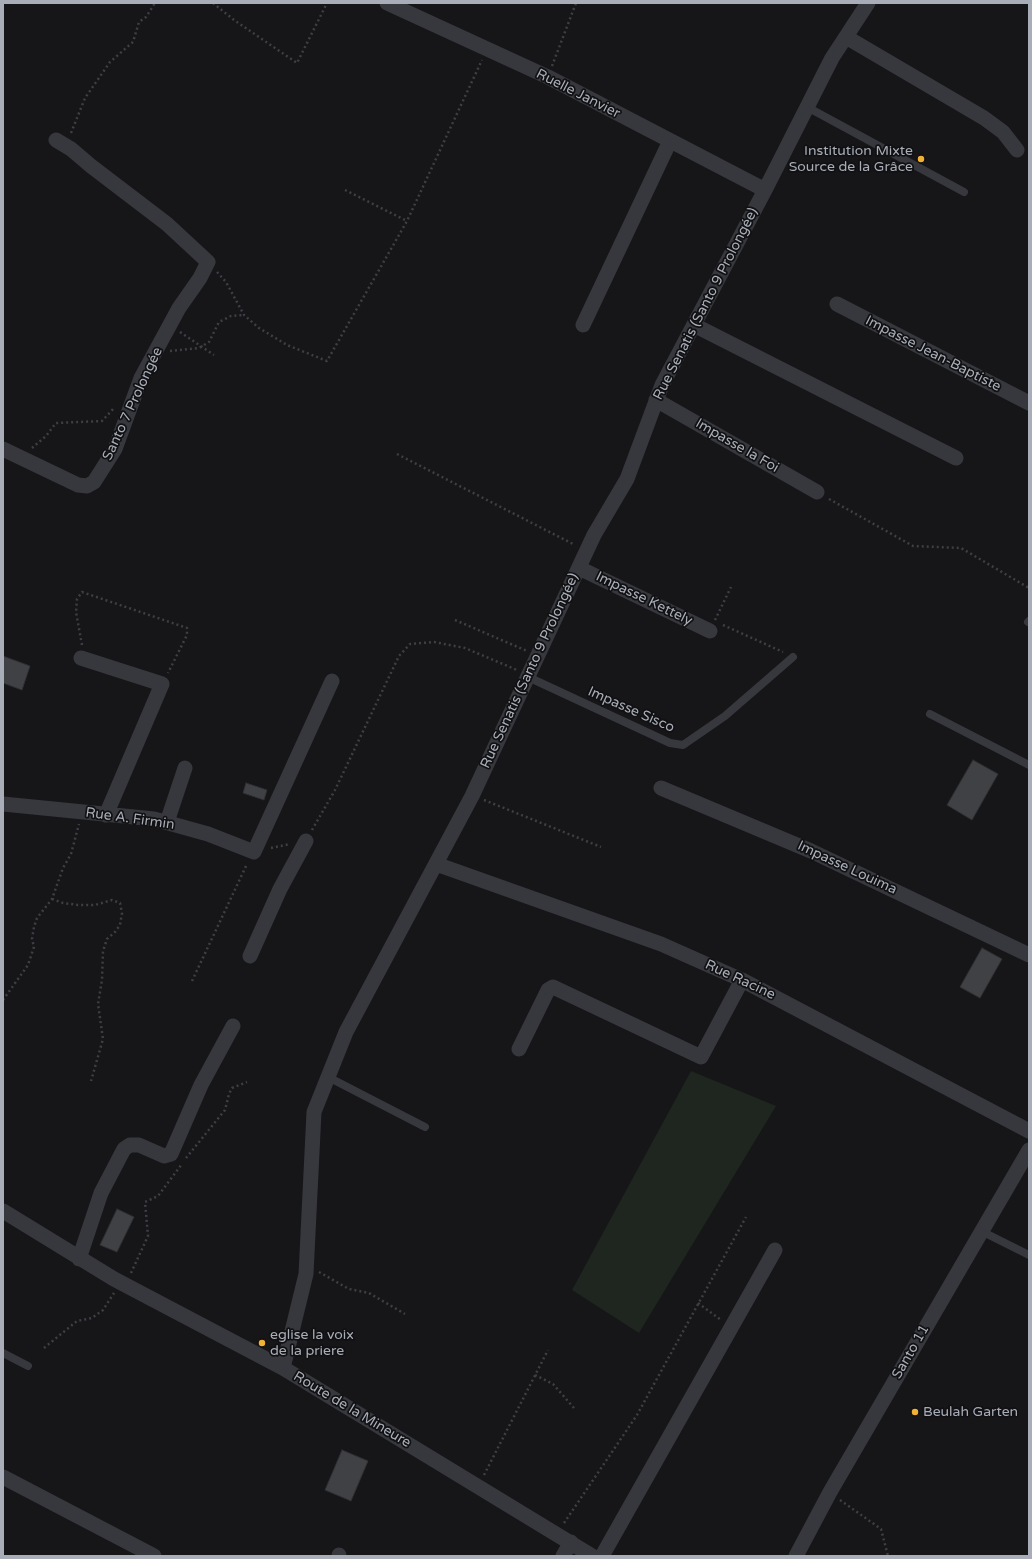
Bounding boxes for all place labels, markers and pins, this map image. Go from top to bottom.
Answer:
place label: Institution Mixte Source de la Grâce [789,143,913,176]
marker: Institution Mixte Source de la Grâce [916,154,926,164]
place label: eglise la voix de la priere [270,1327,354,1360]
marker: eglise la voix de la priere [257,1338,267,1348]
place label: Beulah Garten [923,1404,1018,1420]
marker: Beulah Garten [910,1407,920,1417]

